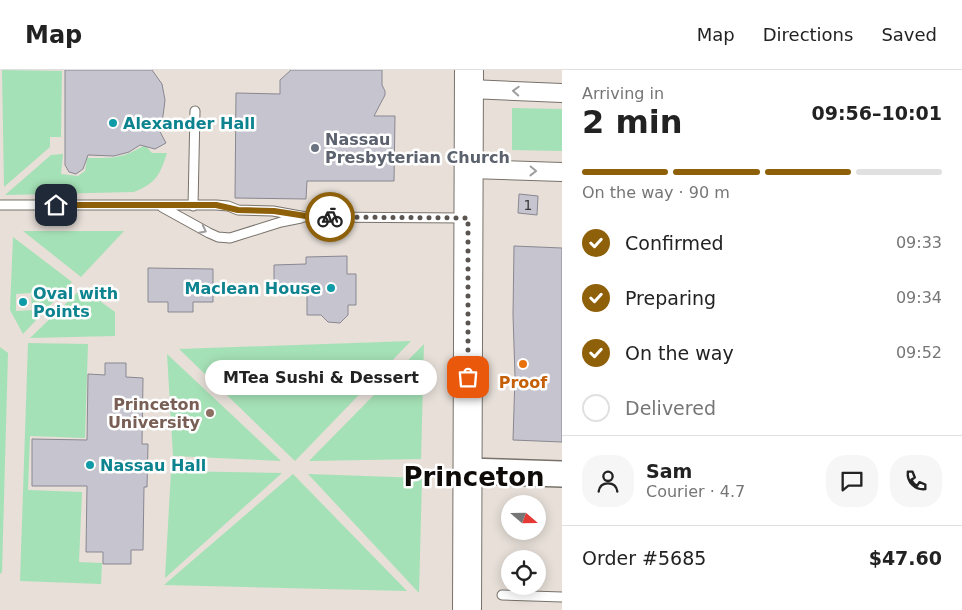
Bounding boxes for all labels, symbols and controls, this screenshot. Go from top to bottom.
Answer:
text: Map [25,21,82,49]
text: Map [697,24,735,45]
text: Directions [763,24,853,45]
text: Saved [881,24,937,45]
text: Arriving in [582,84,664,103]
one-way arrow [512,86,520,96]
text: 09:56–10:01 [812,102,942,124]
text: 2 min [582,103,683,141]
place label: Alexander Hall [123,114,255,133]
marker: Alexander Hall [107,117,119,129]
place label: Nassau Presbyterian Church [325,130,510,167]
marker: Nassau Presbyterian Church [309,142,321,154]
one-way arrow [530,166,537,176]
text: On the way · 90 m [582,183,730,202]
pin [35,184,77,226]
icon: home [42,191,70,219]
courier [305,192,355,242]
house number: 1 [524,197,532,213]
icon: bike [316,203,344,231]
one-way arrow [198,224,207,234]
icon: check [582,229,610,257]
text: Confirmed [625,232,724,254]
text: 09:33 [896,233,942,252]
place label: Maclean House [185,279,321,298]
marker: Maclean House [325,282,337,294]
place label: Oval with Points [33,284,118,321]
icon: check [582,284,610,312]
text: Preparing [625,287,716,309]
text: 09:34 [896,288,942,307]
marker: Oval with Points [17,296,29,308]
icon: check [582,339,610,367]
text: On the way [625,342,734,364]
text: 09:52 [896,343,942,362]
pin [447,356,489,398]
marker: Proof [517,358,529,370]
callout: MTea Sushi & Dessert [205,360,438,394]
icon: bag [454,363,482,391]
text: MTea Sushi & Dessert [223,368,419,387]
place label: Proof [499,373,548,392]
place label: Princeton University [108,395,201,432]
text: Delivered [625,397,716,419]
marker: Princeton University [204,407,216,419]
button: person [582,455,634,507]
button: chat [826,455,878,507]
button: phone [890,455,942,507]
place label: Nassau Hall [100,456,206,475]
marker: Nassau Hall [84,459,96,471]
text: Sam [646,460,692,482]
district label: Princeton [403,462,545,492]
text: Courier · 4.7 [646,482,745,501]
north arrow [501,495,546,540]
map controls [501,495,546,595]
text: Order #5685 [582,547,706,569]
text: $47.60 [869,547,942,569]
button: locate [501,550,546,595]

